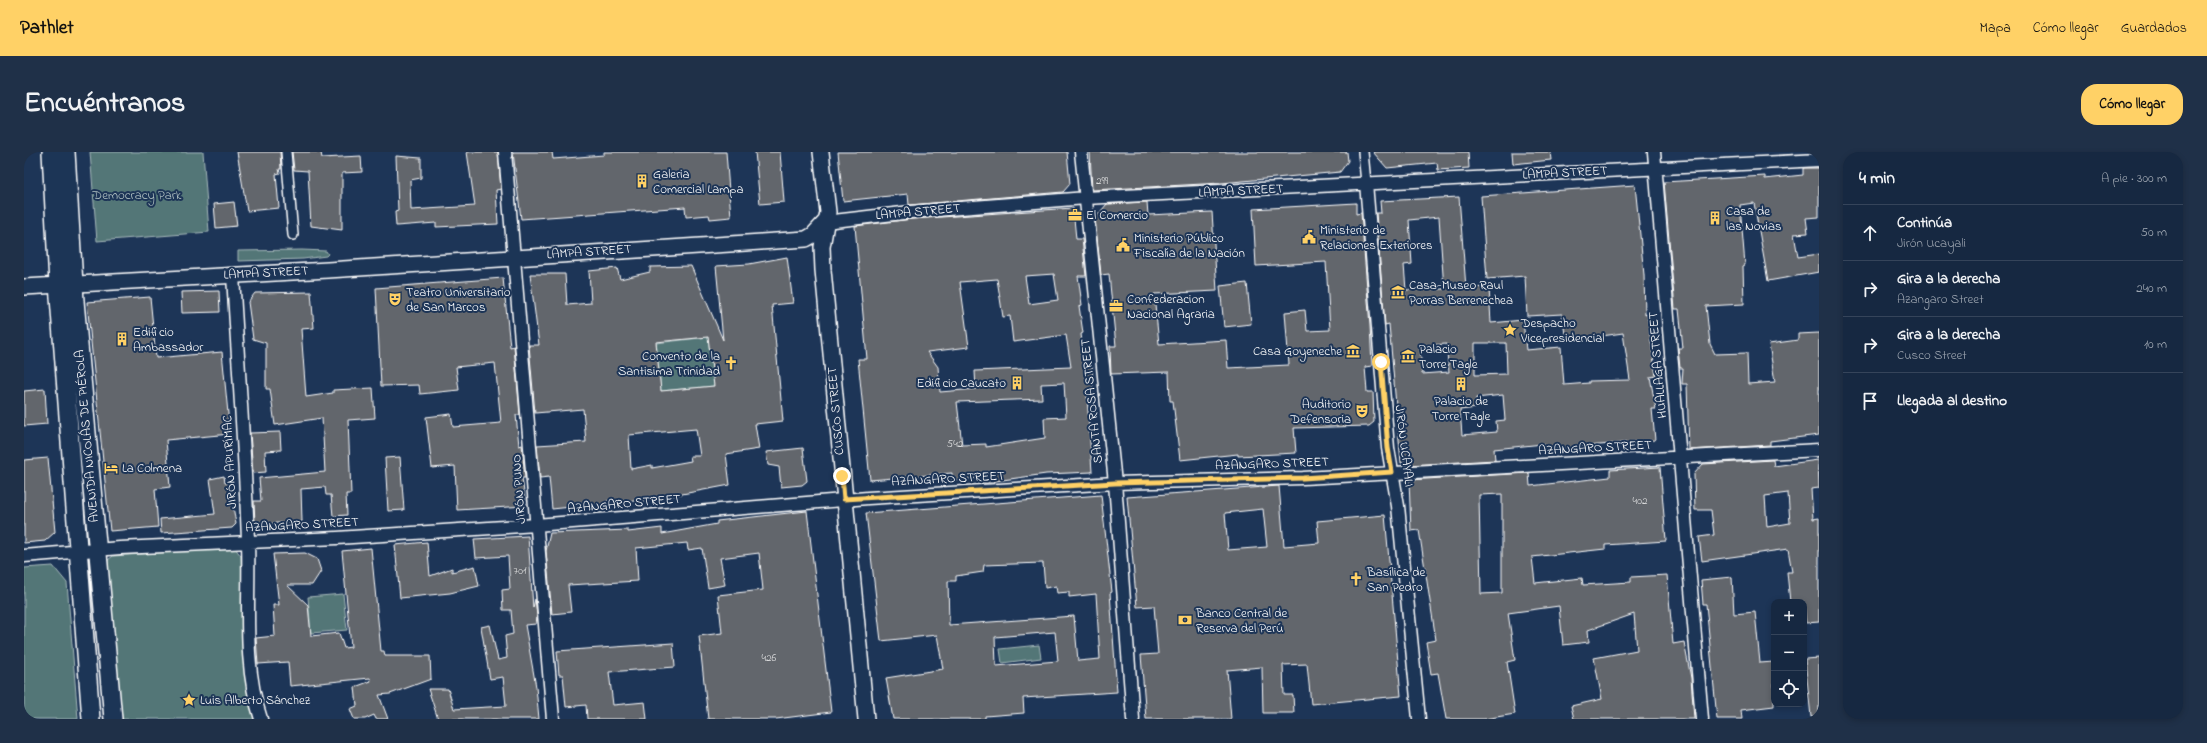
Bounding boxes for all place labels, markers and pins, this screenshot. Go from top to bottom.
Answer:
place label: Galeria Comercial Lampa [653,165,743,199]
building icon: Galeria Comercial Lampa [634,173,650,189]
place label: Casa de las Novias [1726,202,1782,236]
place label: El Comercio [1086,206,1148,225]
office icon: El Comercio [1067,207,1083,223]
building icon: Casa de las Novias [1707,210,1723,226]
place label: Ministerio de Relaciones Exteriores [1320,221,1433,255]
place label: Ministerio Público Fiscalía de la Nación [1133,229,1245,263]
public building icon: Ministerio de Relaciones Exteriores [1301,229,1317,245]
public building icon: Ministerio Público Fiscalía de la Nación [1115,237,1131,253]
place label: Casa-Museo Raul Porras Berrenechea [1409,276,1513,310]
place label: Teatro Universitario de San Marcos [406,283,511,317]
museum icon: Casa-Museo Raul Porras Berrenechea [1390,284,1406,300]
place label: Confederacion Nacional Agraria [1127,290,1215,325]
theatre icon: Teatro Universitario de San Marcos [387,291,403,307]
office icon: Confederacion Nacional Agraria [1108,298,1124,314]
place label: Despacho Vicepresidencial [1520,314,1604,348]
place icon: Despacho Vicepresidencial [1502,322,1518,338]
place label: Edificio Ambassador [133,323,204,357]
building icon: Edificio Ambassador [114,331,130,347]
place label: Palacio Torre Tagle [1419,340,1478,375]
place label: Casa Goyeneche [1253,342,1342,362]
museum icon: Casa Goyeneche [1345,343,1361,359]
place label: Convento de la Santisima Trinidad [618,347,721,381]
museum icon: Palacio Torre Tagle [1400,348,1416,364]
church icon: Convento de la Santisima Trinidad [723,355,739,371]
place label: Edificio Caucato [917,374,1006,393]
building icon: Edificio Caucato [1009,375,1025,391]
building icon: Palacio de Torre Tagle [1453,376,1469,392]
place label: Palacio de Torre Tagle [1432,392,1490,427]
place label: Auditorio Defensoria [1290,395,1351,429]
theatre icon: Auditorio Defensoria [1354,403,1370,419]
place label: La Colmena [122,459,182,478]
hotel icon: La Colmena [103,460,119,476]
place label: Basílica de San Pedro [1366,563,1426,597]
church icon: Basílica de San Pedro [1348,571,1364,587]
place label: Banco Central de Reserva del Perú [1195,604,1287,638]
bank icon: Banco Central de Reserva del Perú [1177,612,1193,628]
place label: Luis Alberto Sánchez [200,691,311,710]
place icon: Luis Alberto Sánchez [181,692,197,708]

